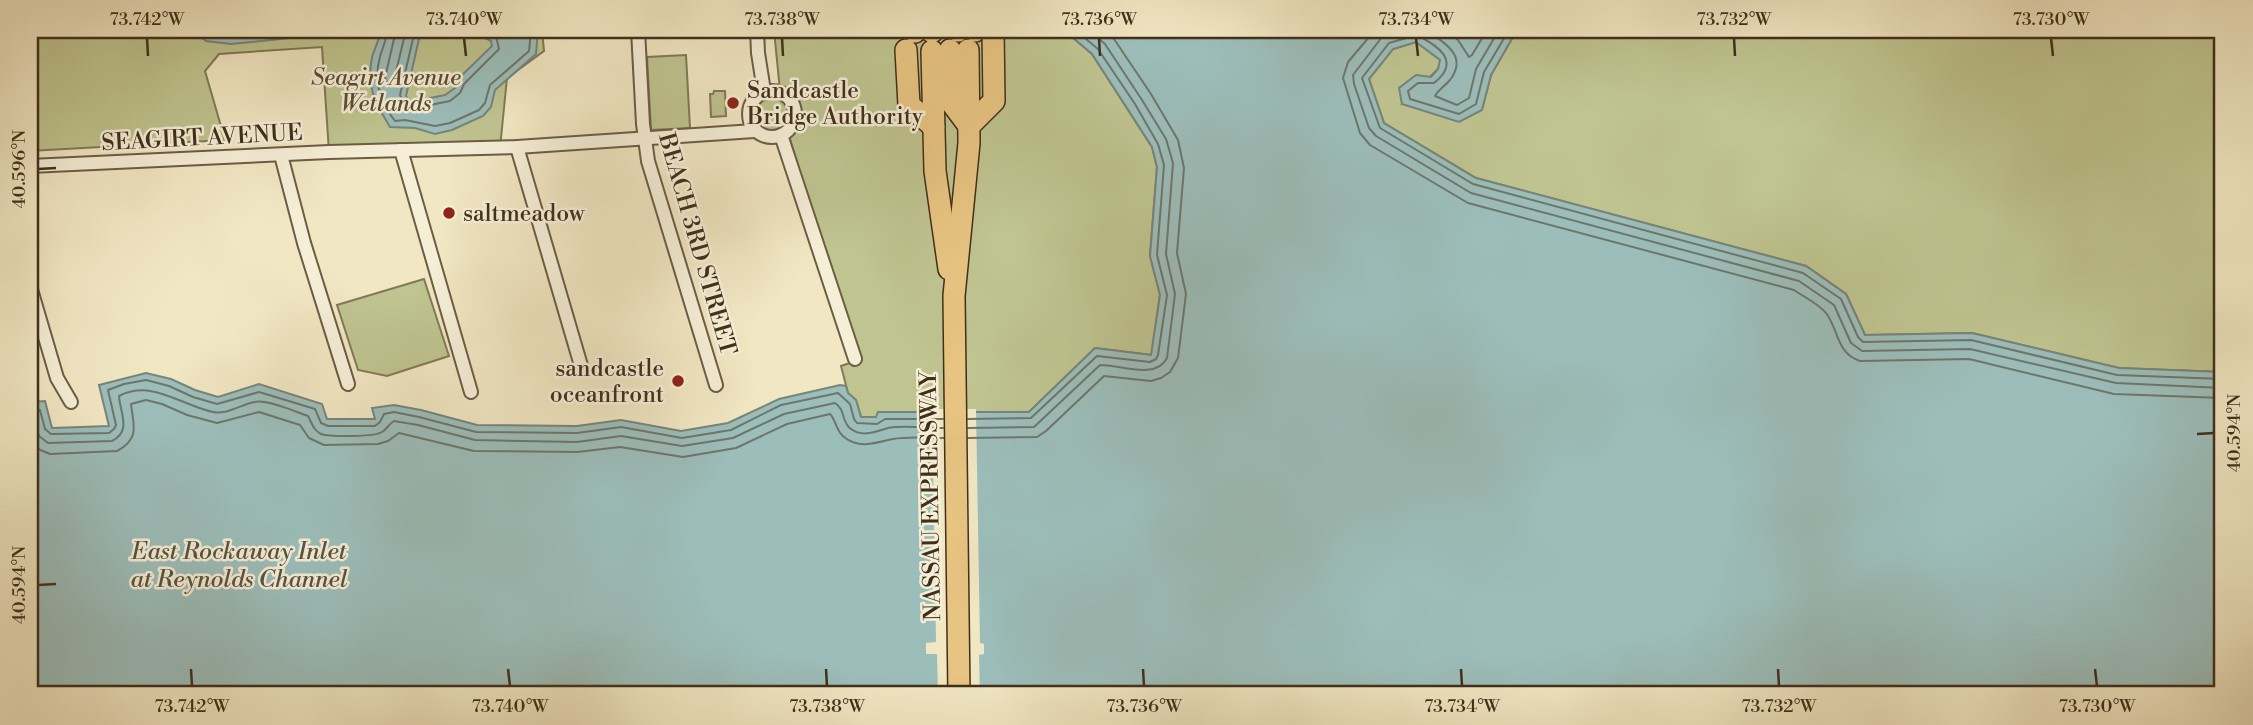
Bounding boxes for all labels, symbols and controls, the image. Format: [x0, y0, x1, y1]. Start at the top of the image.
text: 73.742°W [110, 8, 185, 31]
text: 73.740°W [426, 8, 503, 31]
text: 73.738°W [744, 8, 821, 31]
text: 73.736°W [1061, 8, 1137, 31]
text: 73.734°W [1378, 8, 1454, 31]
text: 73.732°W [1697, 8, 1772, 31]
text: 73.730°W [2013, 8, 2090, 31]
park label: Seagirt Avenue Wetlands [311, 64, 461, 118]
place label: Sandcastle Bridge Authority [746, 77, 924, 131]
marker: Sandcastle Bridge Authority [725, 95, 741, 111]
street label: SEAGIRT AVENUE [101, 119, 303, 157]
text: 40.596°N [8, 129, 31, 208]
street label: BEACH 3RD STREET [652, 129, 742, 359]
place label: saltmeadow [463, 200, 586, 228]
marker: saltmeadow [441, 205, 457, 221]
place label: sandcastle oceanfront [550, 355, 664, 409]
street label: NASSAU EXPRESSWAY [915, 369, 947, 621]
marker: sandcastle oceanfront [670, 373, 686, 389]
text: 40.594°N [2223, 393, 2246, 472]
water label: East Rockaway Inlet at Reynolds Channel [130, 537, 348, 595]
text: 40.594°N [8, 545, 31, 624]
text: 73.742°W [155, 695, 230, 718]
text: 73.740°W [472, 695, 549, 718]
text: 73.738°W [789, 695, 866, 718]
text: 73.736°W [1106, 695, 1182, 718]
text: 73.734°W [1424, 695, 1500, 718]
text: 73.732°W [1742, 695, 1817, 718]
text: 73.730°W [2059, 695, 2136, 718]

